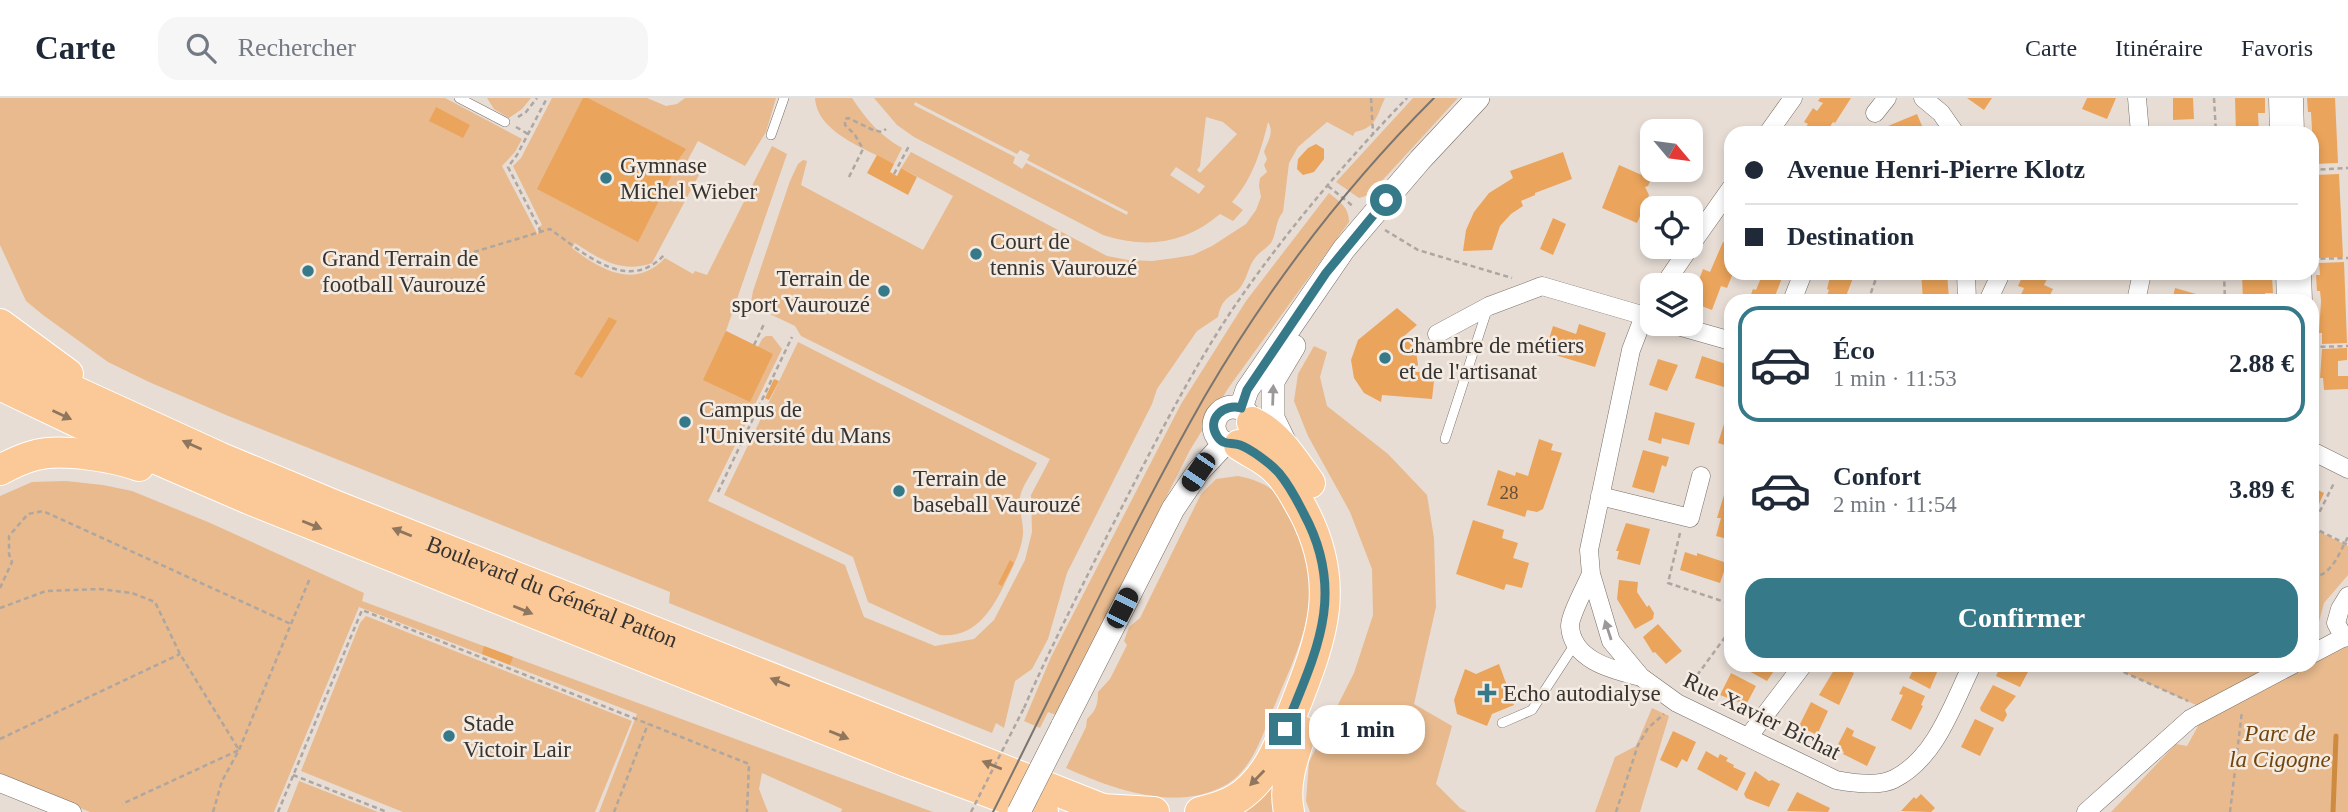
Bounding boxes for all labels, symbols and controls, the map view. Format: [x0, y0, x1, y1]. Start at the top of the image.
search box [158, 17, 648, 80]
icon: search [182, 29, 220, 67]
text: Carte [35, 30, 116, 66]
text: Rechercher [238, 33, 356, 62]
text: Carte [2025, 35, 2077, 61]
text: Itinéraire [2115, 35, 2203, 61]
text: Favoris [2241, 35, 2313, 61]
north arrow [1640, 119, 1703, 182]
map controls [1640, 119, 1703, 336]
place label: Gymnase Michel Wieber [620, 153, 758, 204]
text: Avenue Henri-Pierre Klotz [1787, 155, 2085, 184]
marker: Gymnase Michel Wieber [598, 170, 614, 186]
route start [1370, 184, 1402, 216]
button: locate [1640, 196, 1703, 259]
text: Destination [1787, 222, 1914, 251]
place label: Court de tennis Vaurouzé [990, 229, 1137, 280]
place label: Grand Terrain de football Vaurouzé [322, 246, 486, 297]
marker: Court de tennis Vaurouzé [968, 246, 984, 262]
marker: Grand Terrain de football Vaurouzé [300, 263, 316, 279]
place label: Terrain de sport Vaurouzé [732, 266, 870, 317]
button: layers [1640, 273, 1703, 336]
marker: Terrain de sport Vaurouzé [876, 283, 892, 299]
place label: Chambre de métiers et de l'artisanat [1399, 333, 1584, 384]
icon: car [1749, 333, 1812, 396]
text: Éco [1833, 336, 1875, 365]
text: 2.88 € [2229, 349, 2294, 378]
marker: Chambre de métiers et de l'artisanat [1377, 350, 1393, 366]
text: 1 min · 11:53 [1833, 366, 1957, 391]
one-way arrow [1267, 384, 1278, 406]
place label: Campus de l'Université du Mans [699, 397, 891, 448]
one-way arrow [52, 409, 72, 420]
marker: Campus de l'Université du Mans [677, 414, 693, 430]
one-way arrow [182, 439, 203, 450]
car [1178, 449, 1219, 495]
icon: car [1749, 459, 1812, 522]
text: Confort [1833, 462, 1921, 491]
place label: Terrain de baseball Vaurouzé [913, 466, 1081, 517]
text: 3.89 € [2229, 475, 2294, 504]
house number: 28 [1500, 482, 1519, 503]
marker: Terrain de baseball Vaurouzé [891, 483, 907, 499]
text: 2 min · 11:54 [1833, 492, 1957, 517]
one-way arrow [302, 519, 323, 530]
one-way arrow [392, 527, 413, 538]
street label: Boulevard du Général Patton [423, 530, 682, 652]
button: Confirmer [1745, 578, 2298, 658]
car [1104, 585, 1141, 631]
one-way arrow [512, 605, 533, 616]
one-way arrow [1602, 619, 1613, 640]
street label: Rue Xavier Bichat [1680, 667, 1845, 765]
one-way arrow [770, 677, 791, 688]
place label: Echo autodialyse [1503, 681, 1661, 706]
marker: Echo autodialyse [1477, 683, 1497, 703]
callout: 1 min [1310, 704, 1425, 754]
place label: Stade Victoir Lair [463, 711, 571, 762]
route end [1269, 713, 1301, 745]
text: 1 min [1339, 717, 1395, 742]
park label: Parc de la Cigogne [2229, 721, 2331, 772]
marker: Stade Victoir Lair [441, 728, 457, 744]
one-way arrow [829, 730, 850, 741]
one-way arrow [981, 760, 1002, 771]
one-way arrow [1250, 769, 1266, 786]

